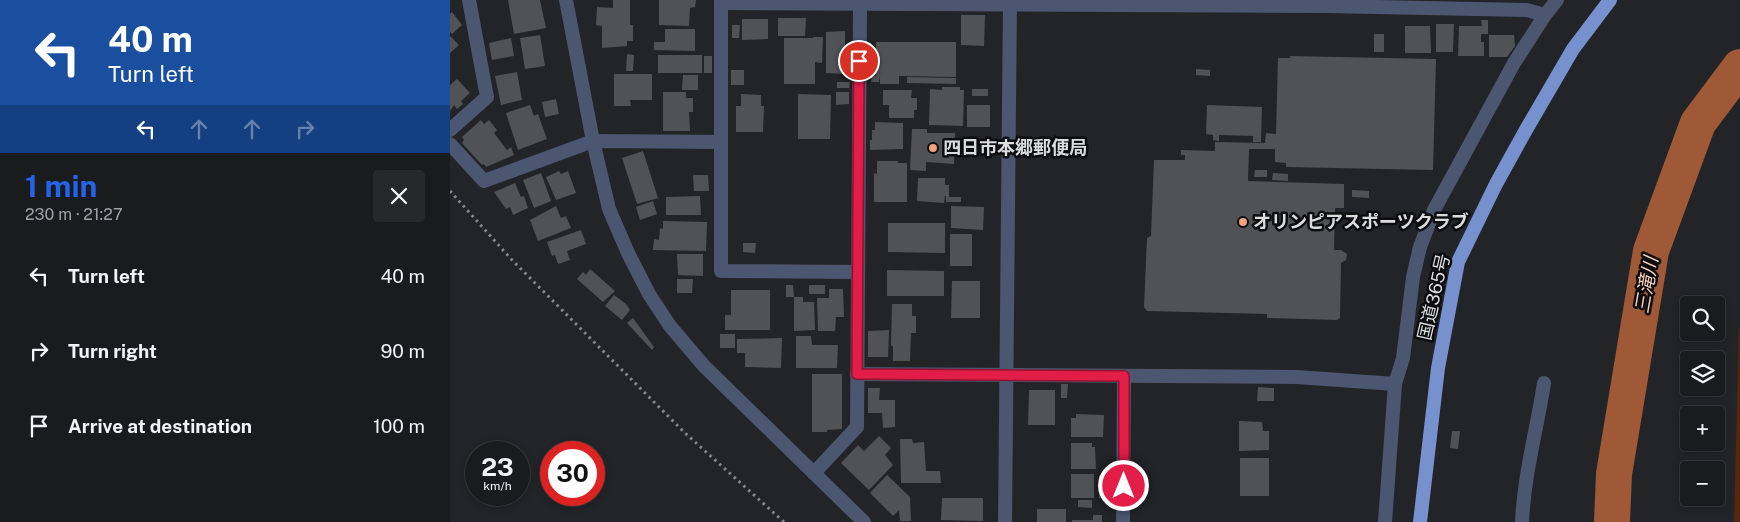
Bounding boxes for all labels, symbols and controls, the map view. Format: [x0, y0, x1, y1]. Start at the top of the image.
text: 40 m [108, 19, 193, 60]
icon: left [25, 20, 90, 85]
pin [838, 40, 880, 82]
icon: arrive [845, 47, 873, 75]
text: Turn left [108, 61, 194, 87]
icon: left [132, 115, 160, 143]
icon: ahead [185, 115, 213, 143]
icon: ahead [238, 115, 266, 143]
icon: right [291, 115, 319, 143]
place label: 四日市本郷郵便局 [943, 137, 1087, 158]
marker: 四日市本郷郵便局 [927, 142, 939, 154]
text: 1 min [25, 168, 97, 204]
button: close [373, 170, 425, 222]
text: 230 m · 21:27 [25, 205, 123, 224]
place label: オリンピアスポーツクラブ [1253, 211, 1469, 232]
marker: オリンピアスポーツクラブ [1237, 216, 1249, 228]
street label: 国道365号 [1413, 252, 1454, 342]
water label: 三滝川 [1630, 253, 1662, 315]
icon: left [25, 262, 53, 290]
text: Turn left [68, 265, 145, 287]
text: 40 m [380, 265, 425, 287]
map controls [1680, 296, 1725, 506]
button: search [1680, 296, 1725, 341]
icon: right [25, 337, 53, 365]
text: Turn right [68, 340, 157, 362]
text: 90 m [381, 340, 425, 362]
button: layers [1680, 351, 1725, 396]
button: + [1680, 406, 1725, 451]
icon: arrive [25, 412, 53, 440]
text: Arrive at destination [68, 415, 252, 437]
text: 100 m [373, 415, 425, 437]
speed limit sign: 30 [540, 441, 605, 506]
text: 23 [481, 452, 514, 482]
position arrow [1097, 459, 1149, 511]
button: − [1680, 461, 1725, 506]
text: km/h [483, 479, 512, 493]

